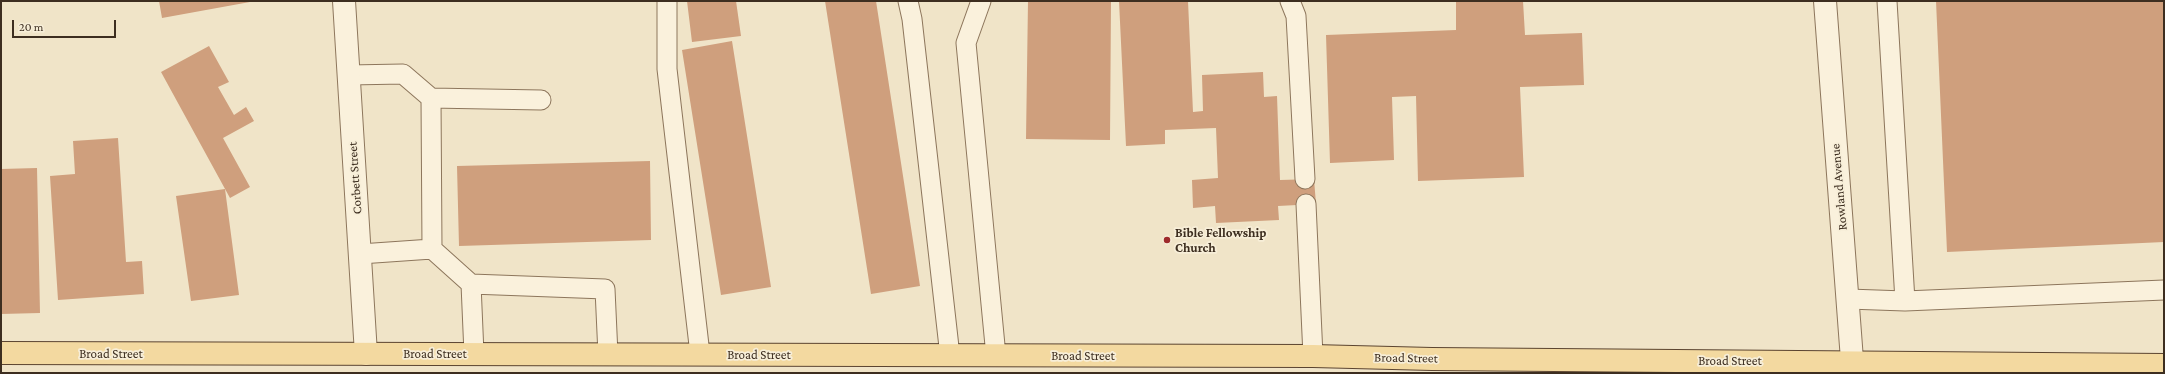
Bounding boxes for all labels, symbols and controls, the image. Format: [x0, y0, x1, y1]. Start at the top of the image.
scale bar [14, 12, 118, 38]
text: 20 m [19, 20, 43, 34]
street label: Corbett Street [345, 141, 365, 215]
street label: Rowland Avenue [1827, 143, 1851, 231]
place label: Bible Fellowship Church [1175, 225, 1266, 256]
marker: Bible Fellowship Church [1162, 235, 1172, 245]
street label: Broad Street [79, 346, 143, 362]
street label: Broad Street [403, 346, 467, 362]
street label: Broad Street [727, 347, 791, 363]
street label: Broad Street [1051, 348, 1115, 364]
street label: Broad Street [1374, 350, 1438, 366]
street label: Broad Street [1698, 353, 1762, 369]

